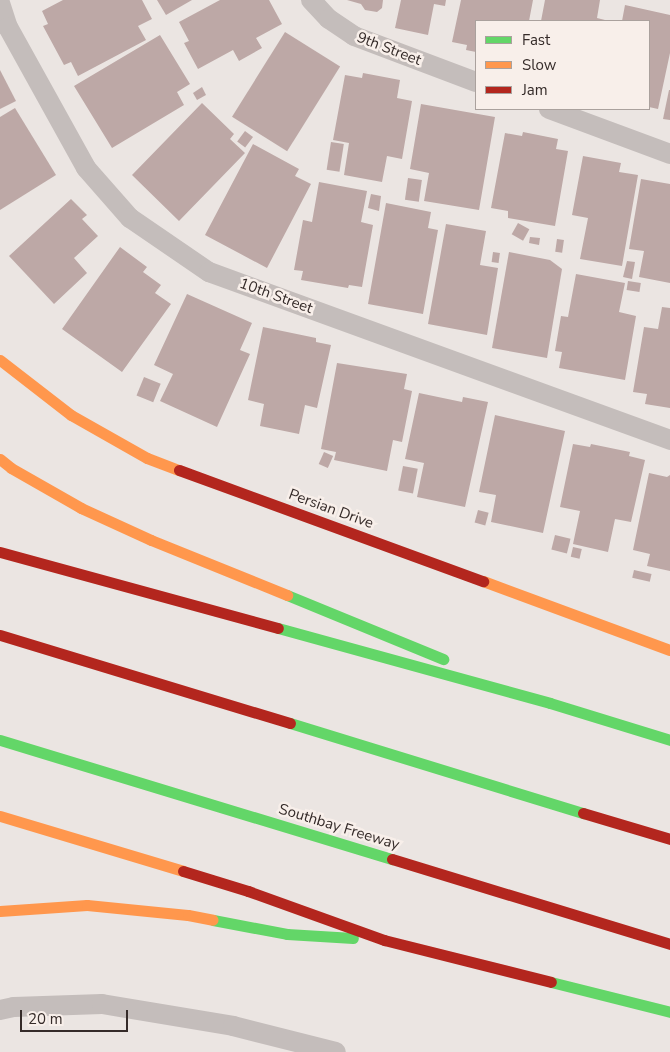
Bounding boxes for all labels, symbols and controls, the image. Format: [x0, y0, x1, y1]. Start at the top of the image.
legend [475, 20, 650, 110]
street label: 9th Street [354, 28, 424, 70]
text: Fast [522, 30, 550, 50]
text: Slow [522, 55, 556, 75]
text: Jam [522, 80, 548, 100]
street label: 10th Street [237, 274, 315, 318]
street label: Persian Drive [286, 485, 376, 533]
street label: Southbay Freeway [277, 800, 401, 854]
scale bar [22, 1000, 130, 1032]
text: 20 m [28, 1009, 63, 1029]

